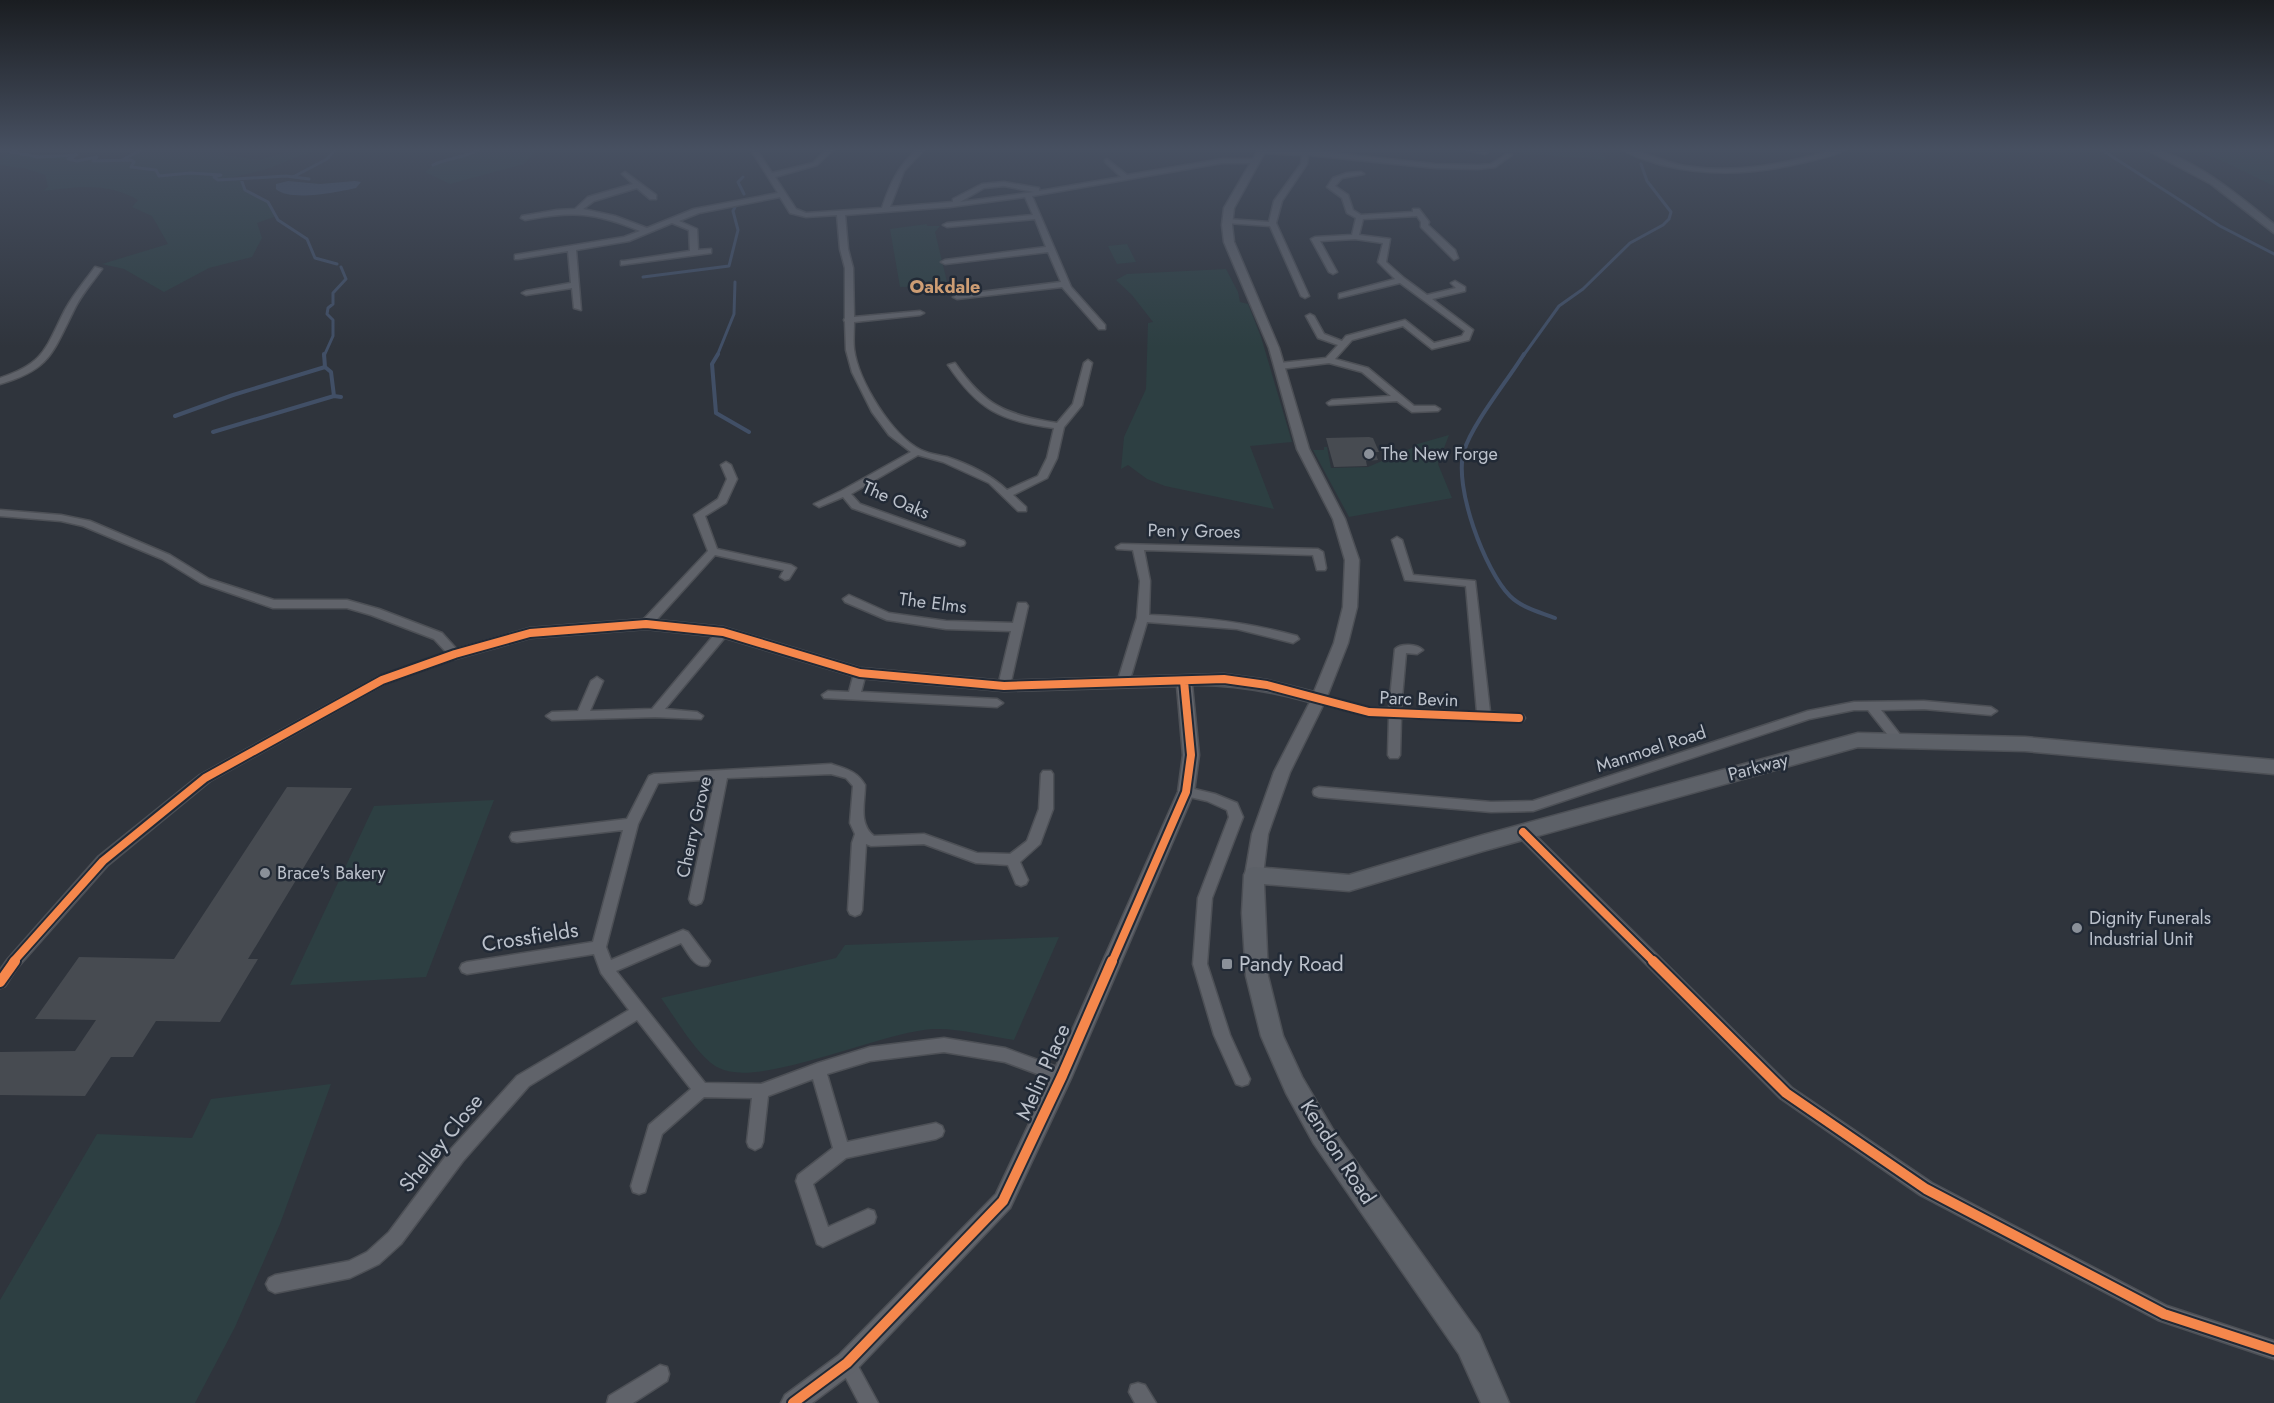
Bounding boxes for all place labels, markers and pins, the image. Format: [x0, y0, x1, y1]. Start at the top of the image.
place label: The New Forge [1381, 441, 1498, 467]
marker: The New Forge [1362, 447, 1376, 461]
place label: Brace's Bakery [277, 860, 386, 886]
marker: Brace's Bakery [258, 866, 272, 880]
place label: Dignity Funerals Industrial Unit [2089, 905, 2211, 952]
marker: Dignity Funerals Industrial Unit [2070, 921, 2084, 935]
place label: Pandy Road [1239, 949, 1344, 979]
marker: Pandy Road [1220, 957, 1234, 971]

